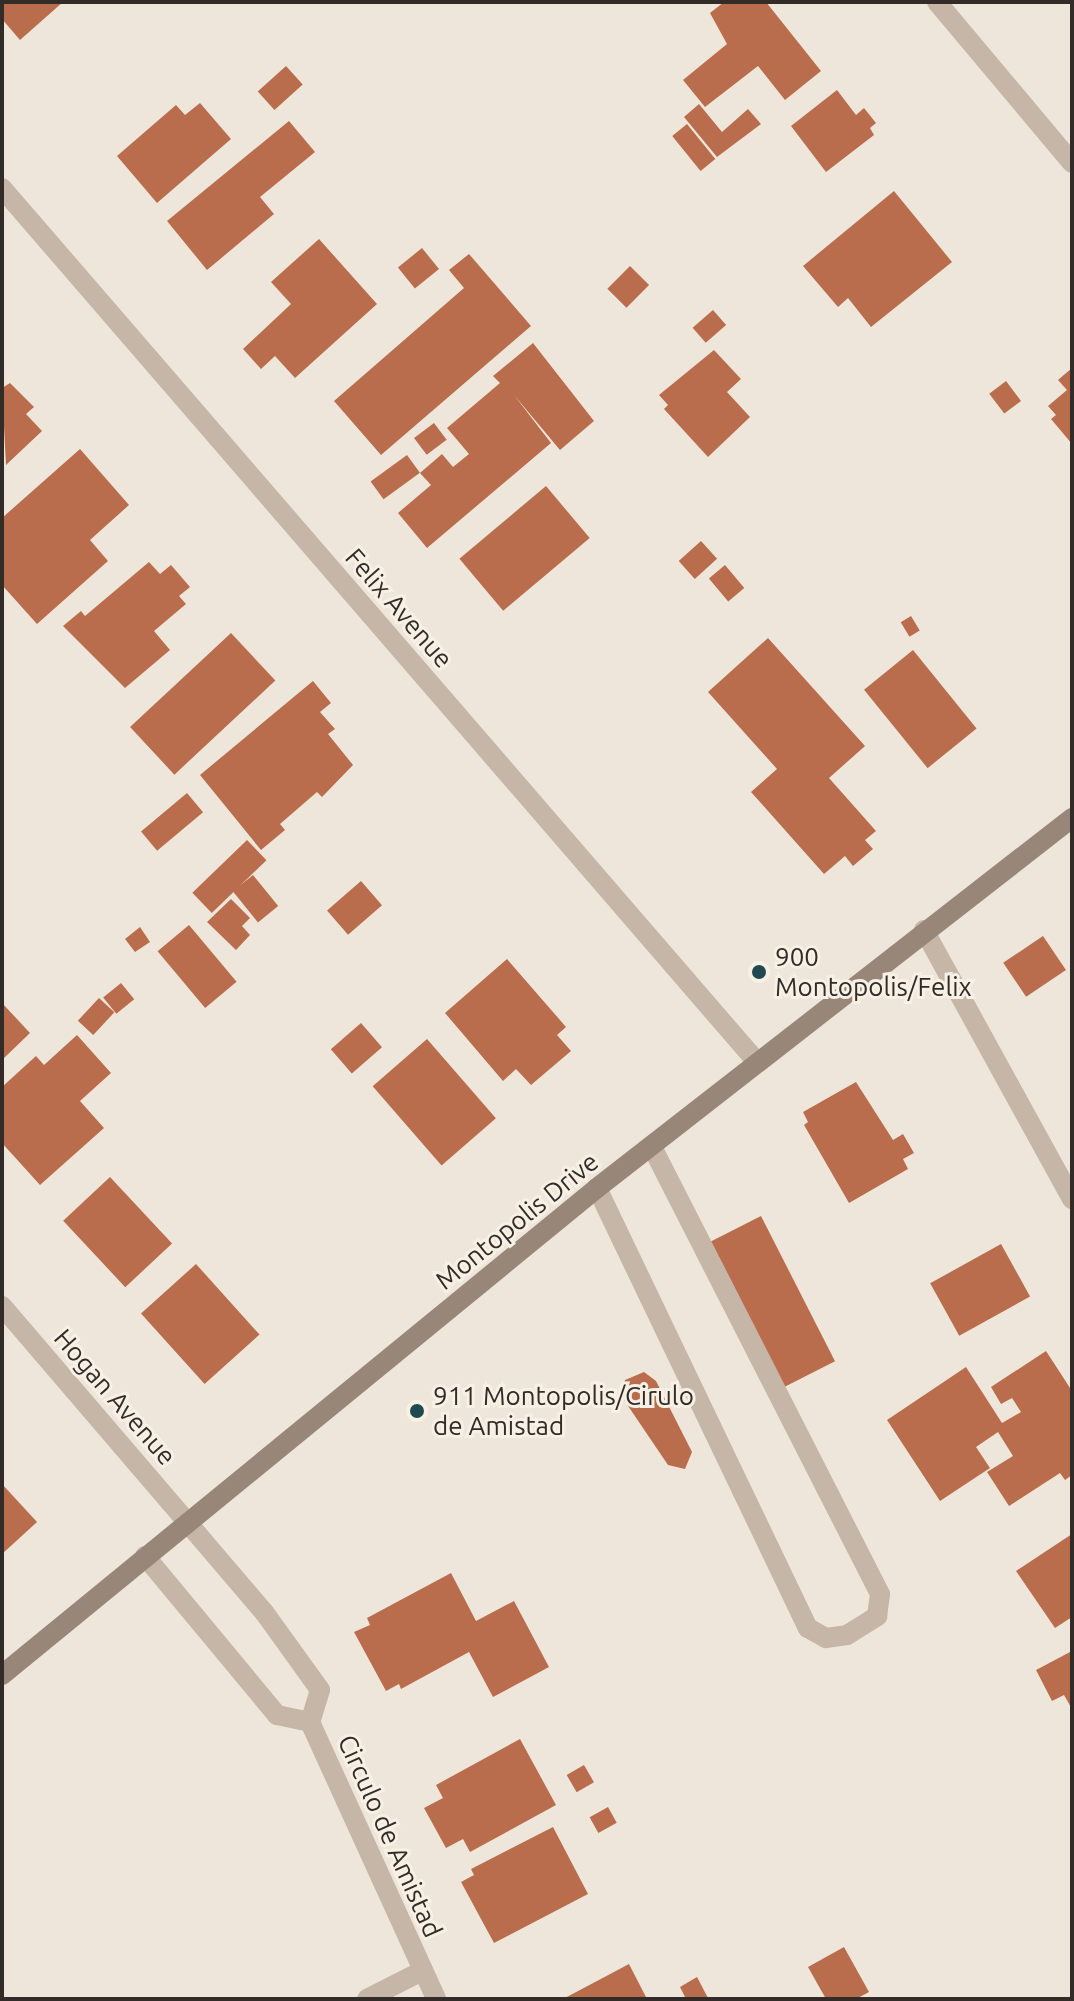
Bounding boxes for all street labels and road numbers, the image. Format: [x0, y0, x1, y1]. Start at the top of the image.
street label: Felix Avenue [339, 542, 459, 674]
street label: Montopolis Drive [429, 1146, 605, 1296]
street label: Hogan Avenue [47, 1323, 183, 1471]
street label: Circulo de Amistad [331, 1730, 449, 1942]

